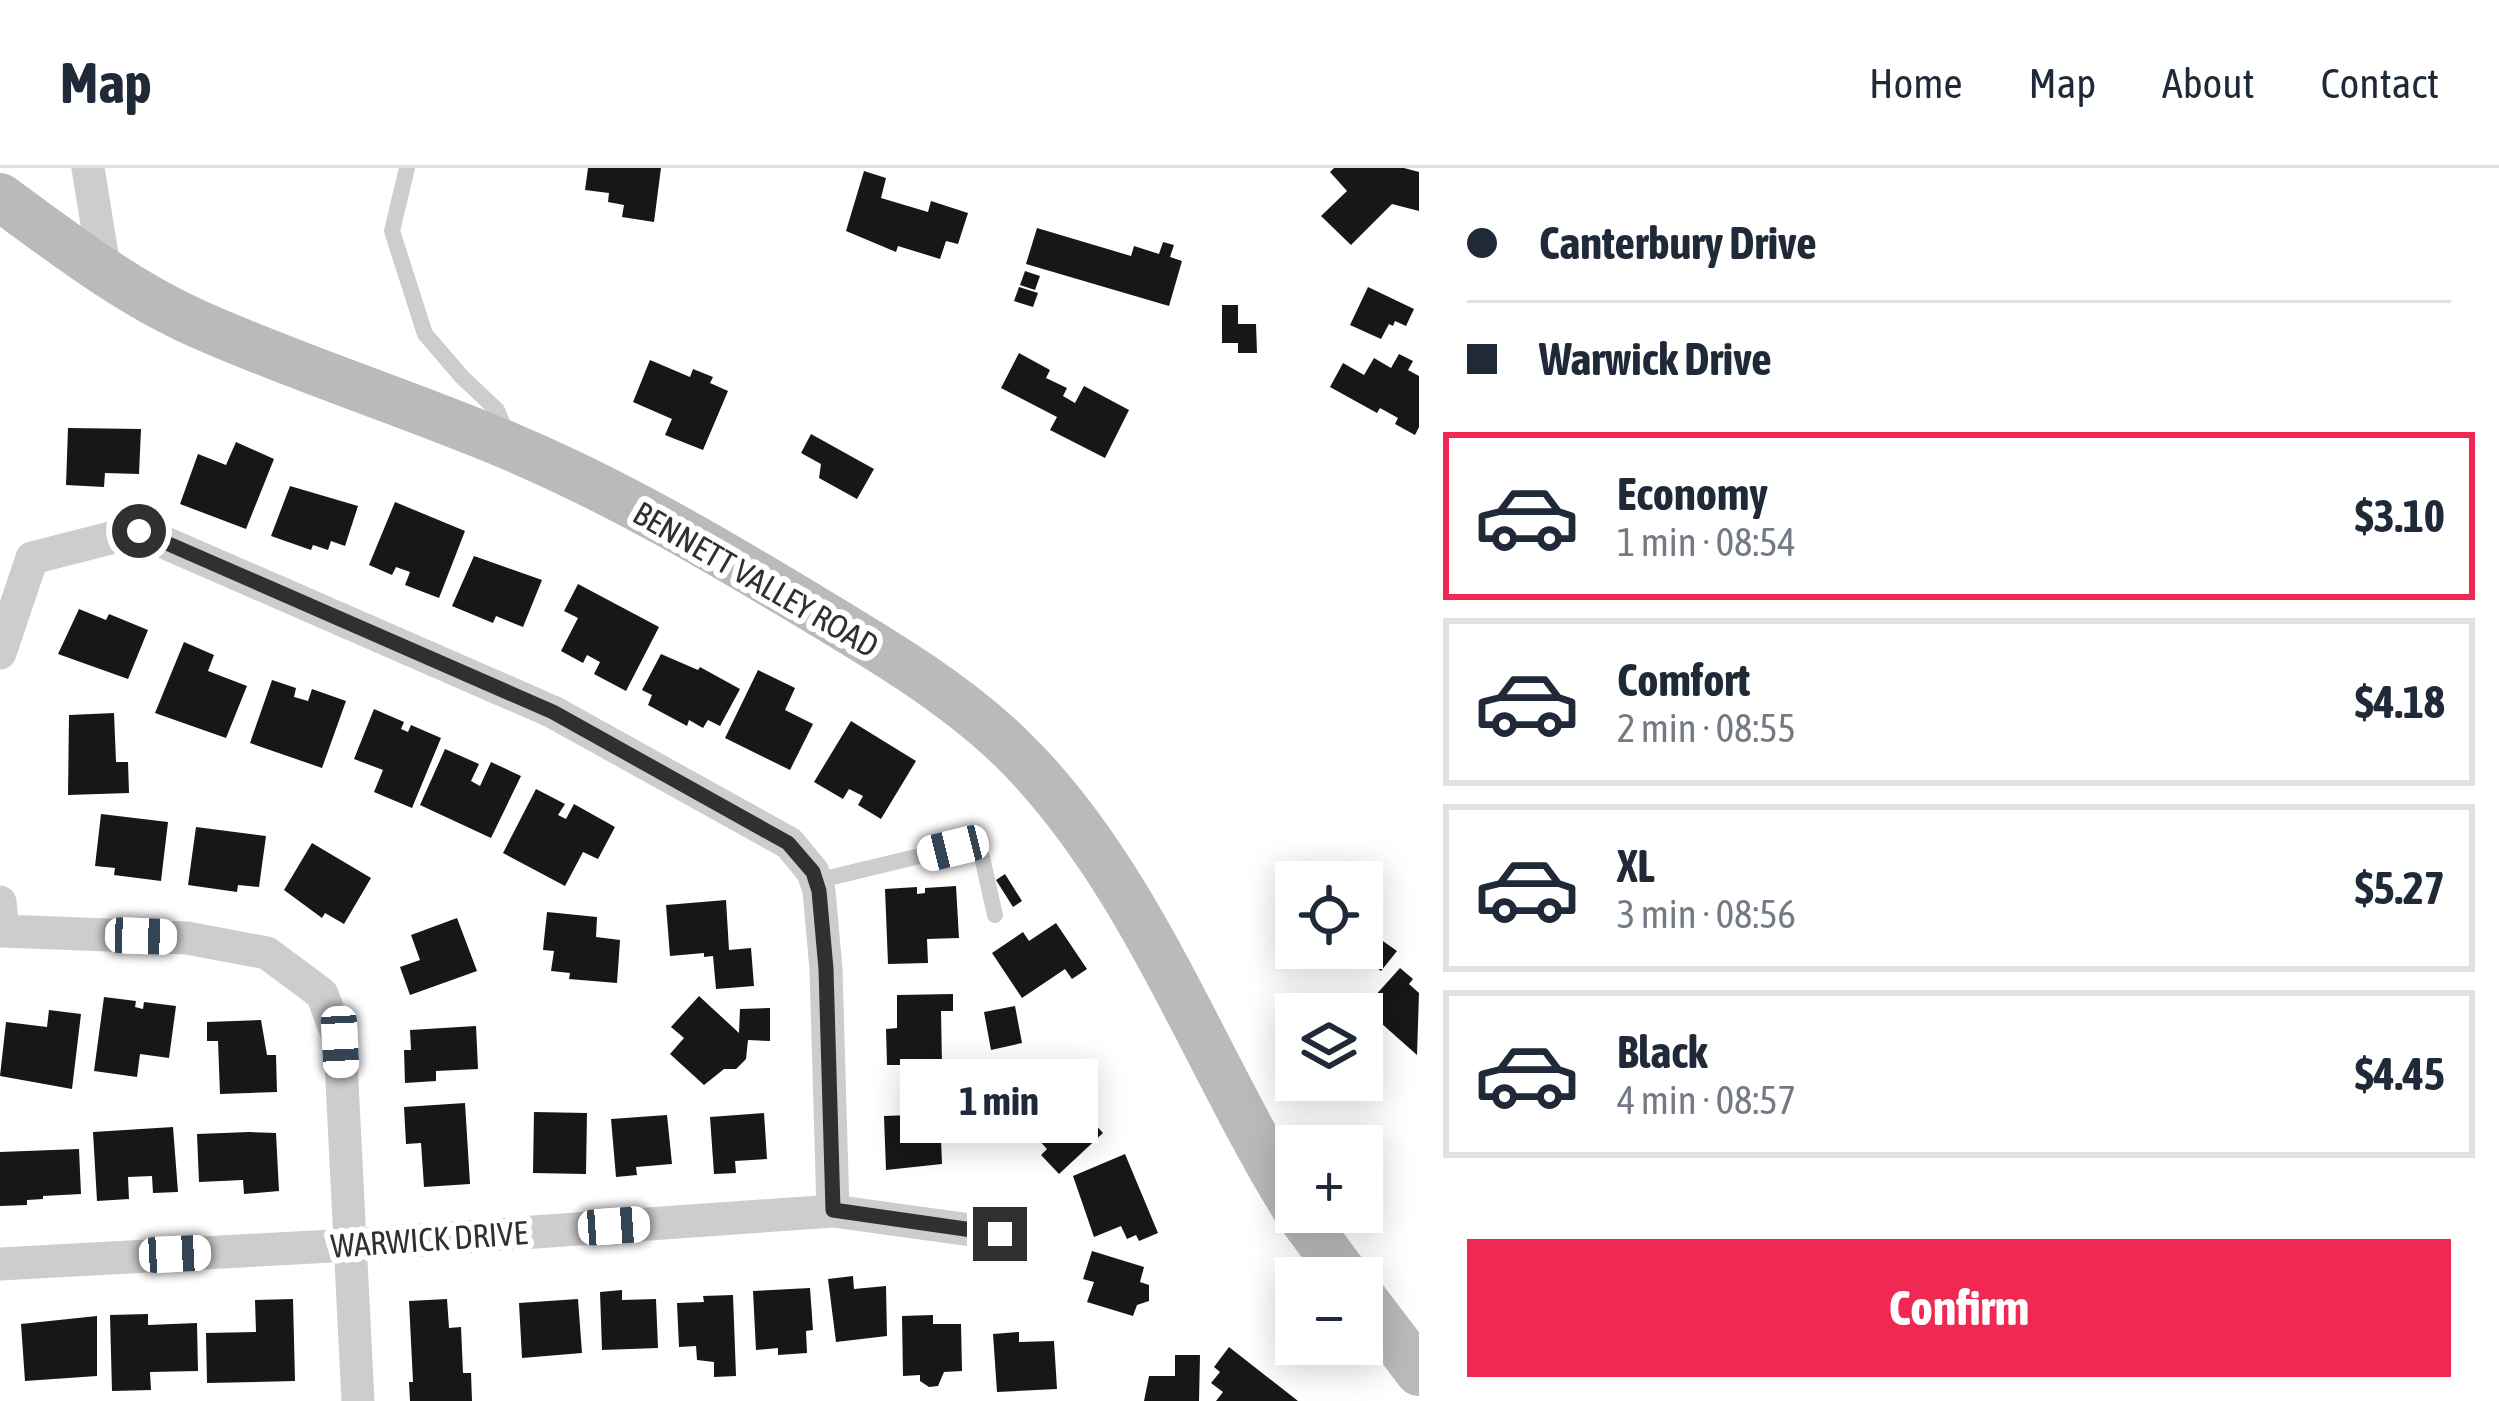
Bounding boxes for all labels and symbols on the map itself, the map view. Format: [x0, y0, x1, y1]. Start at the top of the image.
street label: BENNETT VALLEY ROAD [627, 493, 885, 665]
route start [112, 504, 166, 558]
car [914, 822, 992, 874]
car [104, 917, 178, 955]
car [320, 1005, 360, 1079]
callout: 1 min [901, 1060, 1099, 1144]
car [577, 1206, 651, 1246]
route end [973, 1207, 1027, 1261]
street label: WARWICK DRIVE [329, 1213, 529, 1265]
car [138, 1234, 212, 1274]

